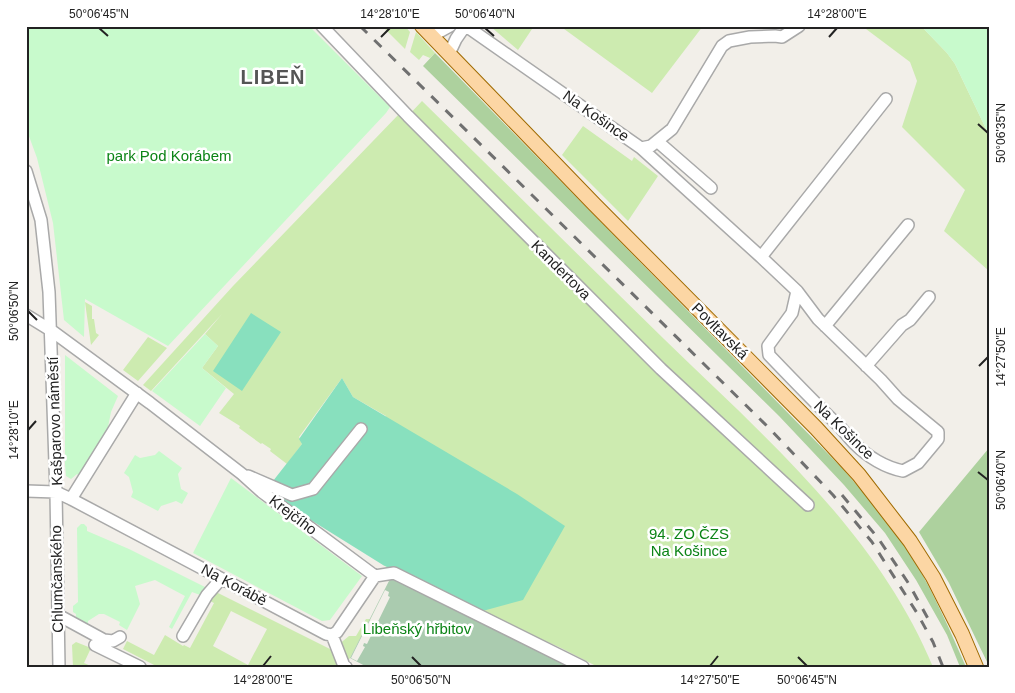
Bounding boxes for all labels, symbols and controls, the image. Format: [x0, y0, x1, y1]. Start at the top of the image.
text: 50°06'45"N [69, 7, 129, 21]
text: 14°28'10"E [360, 7, 420, 21]
text: 50°06'40"N [455, 7, 515, 21]
text: 14°28'00"E [807, 7, 867, 21]
district label: LIBEŇ [241, 65, 306, 88]
street label: Na Košince [560, 87, 633, 145]
text: 50°06'35"N [994, 103, 1008, 163]
park label: park Pod Korábem [106, 147, 232, 164]
street label: Kandertova [528, 237, 595, 303]
text: 50°06'50"N [7, 281, 21, 341]
street label: Povltavská [689, 299, 752, 363]
text: 14°27'50"E [994, 327, 1008, 387]
street label: Kašparovo náměstí [44, 355, 65, 486]
street label: Na Košince [811, 397, 878, 462]
text: 14°28'10"E [7, 400, 21, 460]
text: 50°06'40"N [994, 450, 1008, 510]
street label: Krejčího [266, 491, 320, 538]
street label: Chlumčanského [47, 525, 66, 633]
park label: 94. ZO ČZS Na Košince [649, 525, 729, 559]
street label: Na Korábě [199, 560, 270, 609]
park label: Libeňský hřbitov [363, 620, 472, 637]
text: 14°28'00"E [233, 673, 293, 687]
text: 50°06'50"N [391, 673, 451, 687]
text: 14°27'50"E [680, 673, 740, 687]
text: 50°06'45"N [777, 673, 837, 687]

